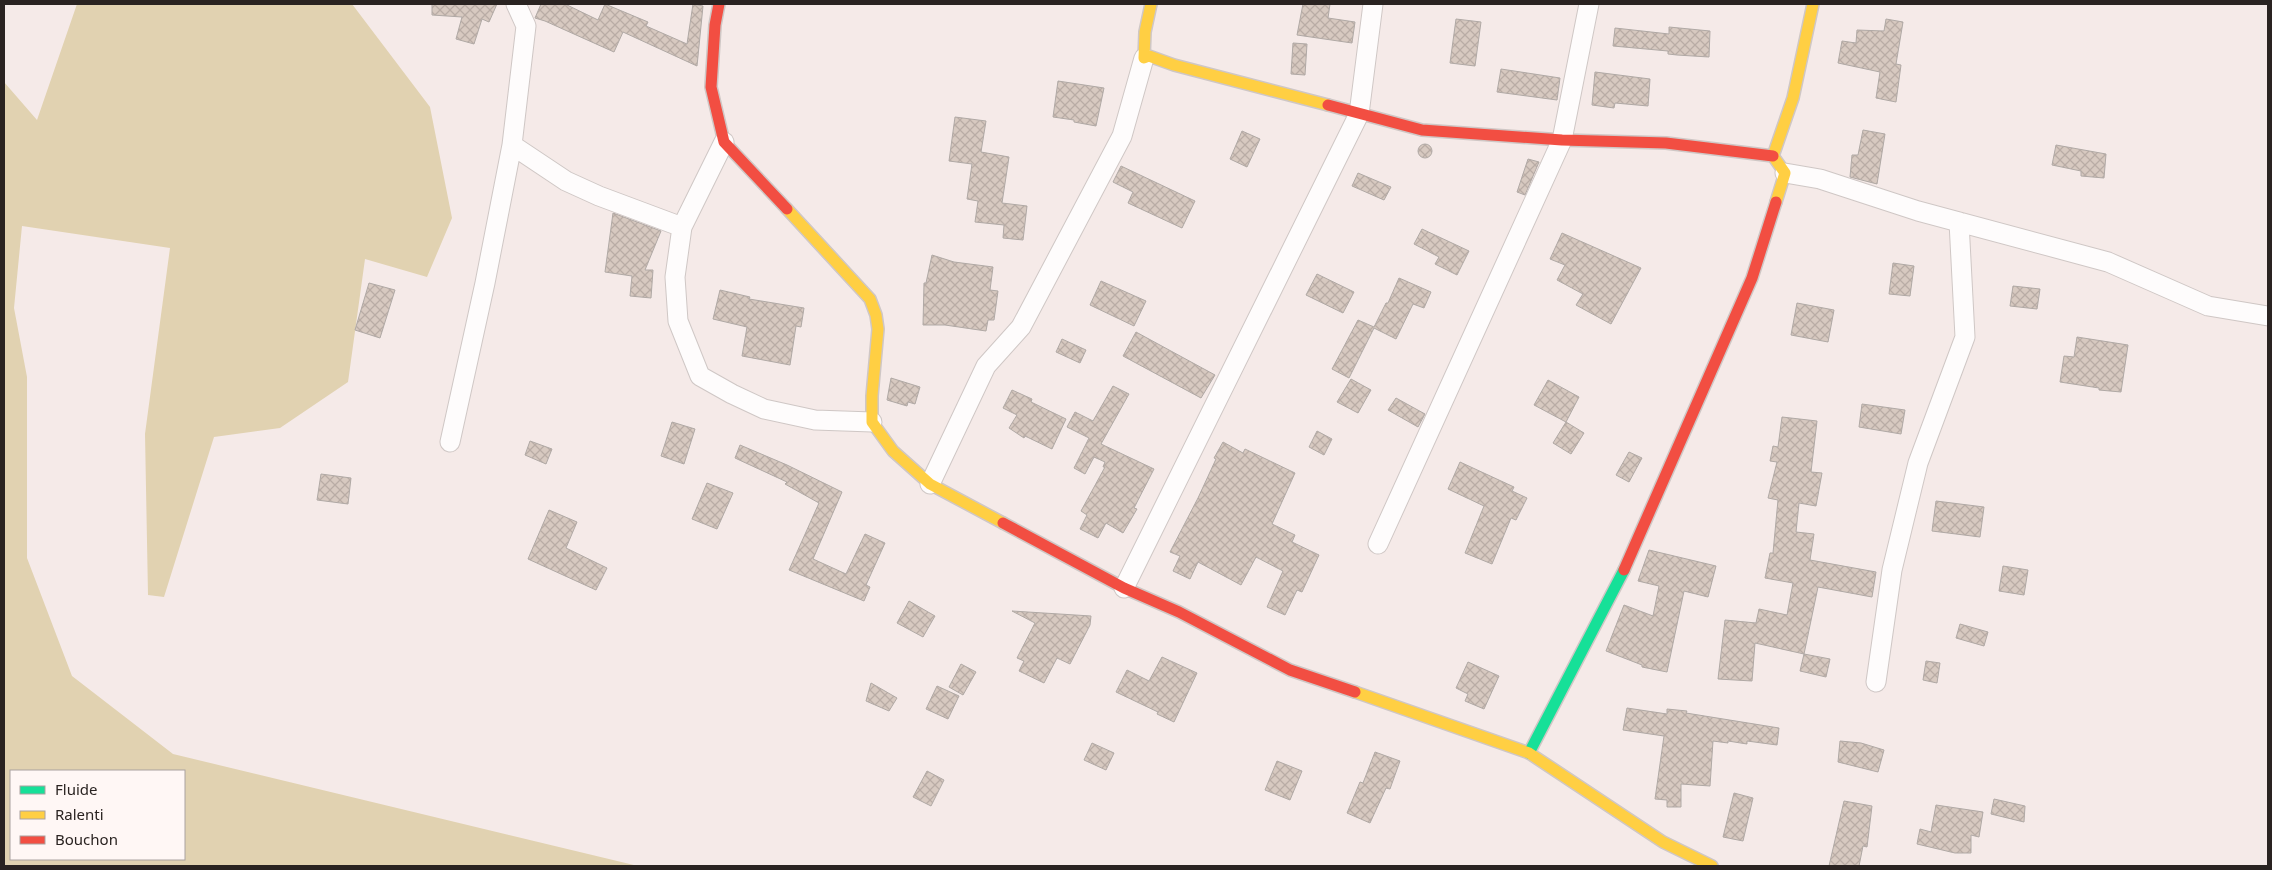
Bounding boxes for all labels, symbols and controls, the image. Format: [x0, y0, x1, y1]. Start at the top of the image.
legend [10, 770, 185, 860]
text: Fluide [55, 779, 97, 799]
text: Ralenti [55, 804, 104, 824]
text: Bouchon [55, 829, 118, 849]

